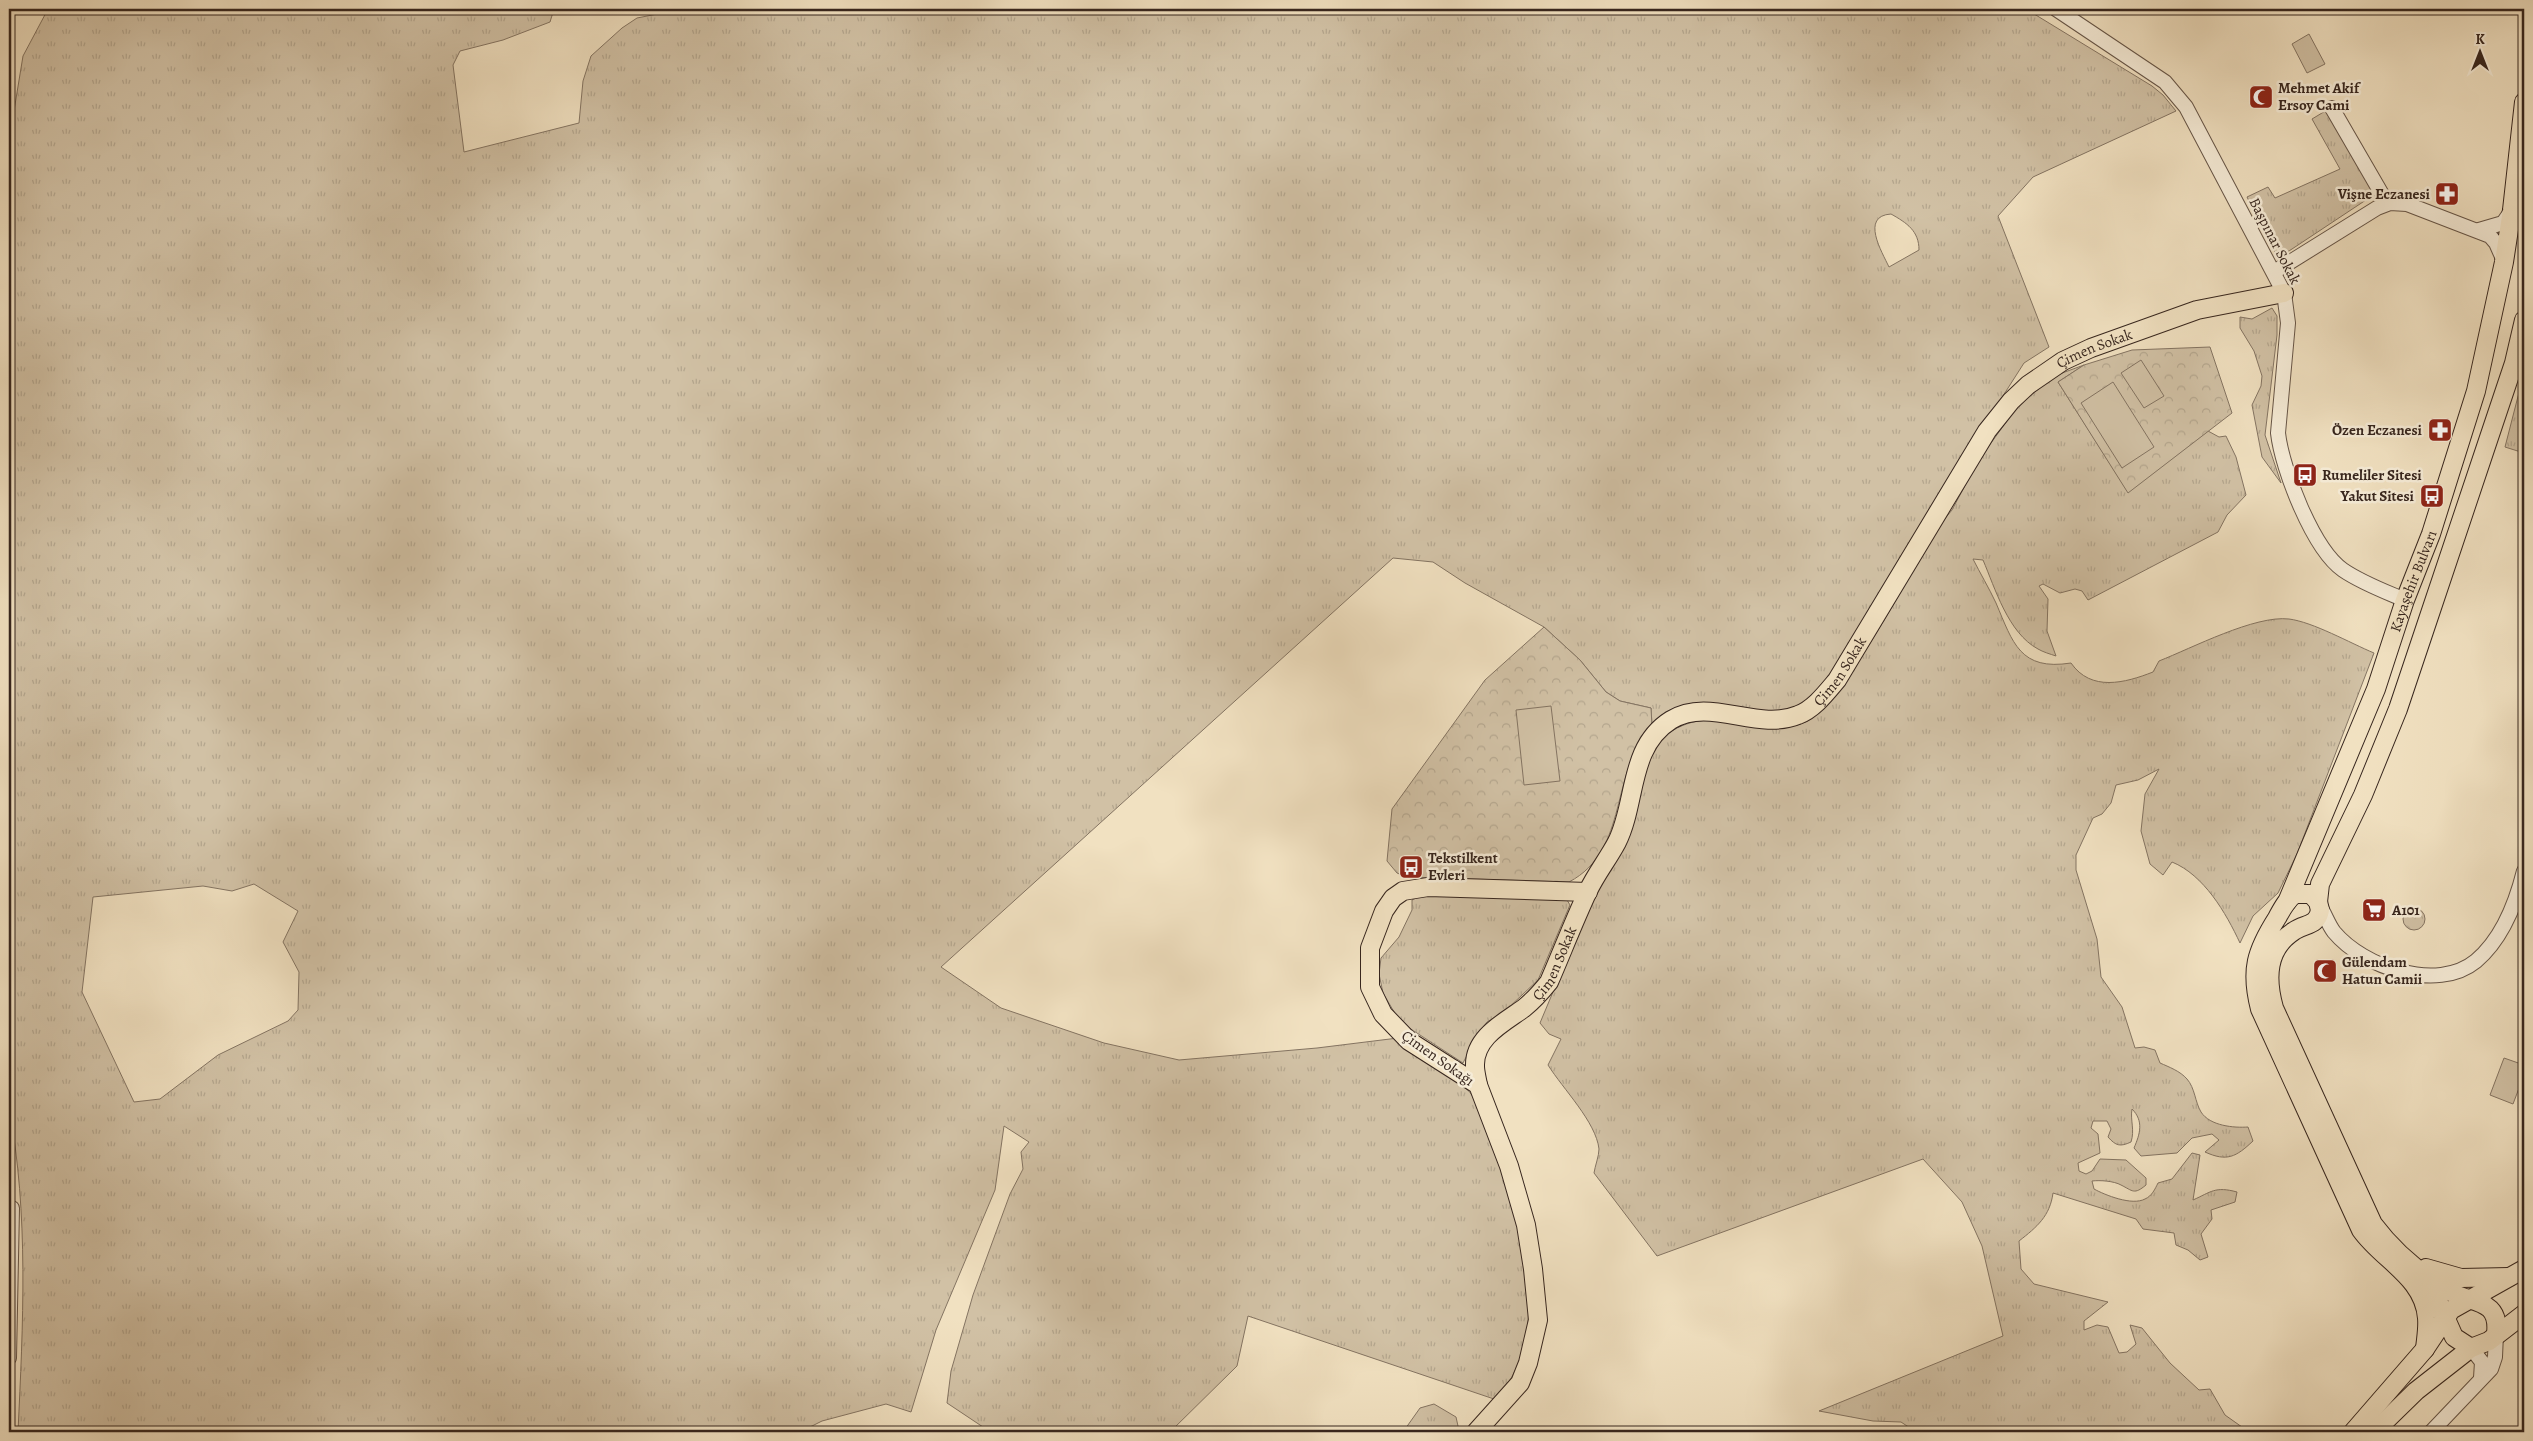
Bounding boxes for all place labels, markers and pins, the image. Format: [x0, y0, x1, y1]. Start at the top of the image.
place label: Mehmet Akif Ersoy Cami [2278, 78, 2361, 115]
mosque icon: Mehmet Akif Ersoy Cami [2248, 84, 2274, 110]
pharmacy icon: Vişne Eczanesi [2434, 181, 2460, 207]
place label: Vişne Eczanesi [2337, 184, 2431, 204]
pharmacy icon: Özen Eczanesi [2427, 417, 2453, 443]
place label: Özen Eczanesi [2332, 420, 2423, 440]
bus stop icon: Rumeliler Sitesi [2292, 462, 2318, 488]
place label: Rumeliler Sitesi [2322, 465, 2422, 485]
bus stop icon: Yakut Sitesi [2419, 483, 2445, 509]
place label: Yakut Sitesi [2340, 486, 2415, 506]
place label: Tekstilkent Evleri [1428, 848, 1498, 885]
bus stop icon: Tekstilkent Evleri [1398, 854, 1424, 880]
supermarket icon: A101 [2361, 897, 2387, 923]
place label: A101 [2391, 900, 2420, 920]
place label: Gülendam Hatun Camii [2342, 952, 2423, 989]
mosque icon: Gülendam Hatun Camii [2312, 958, 2338, 984]

